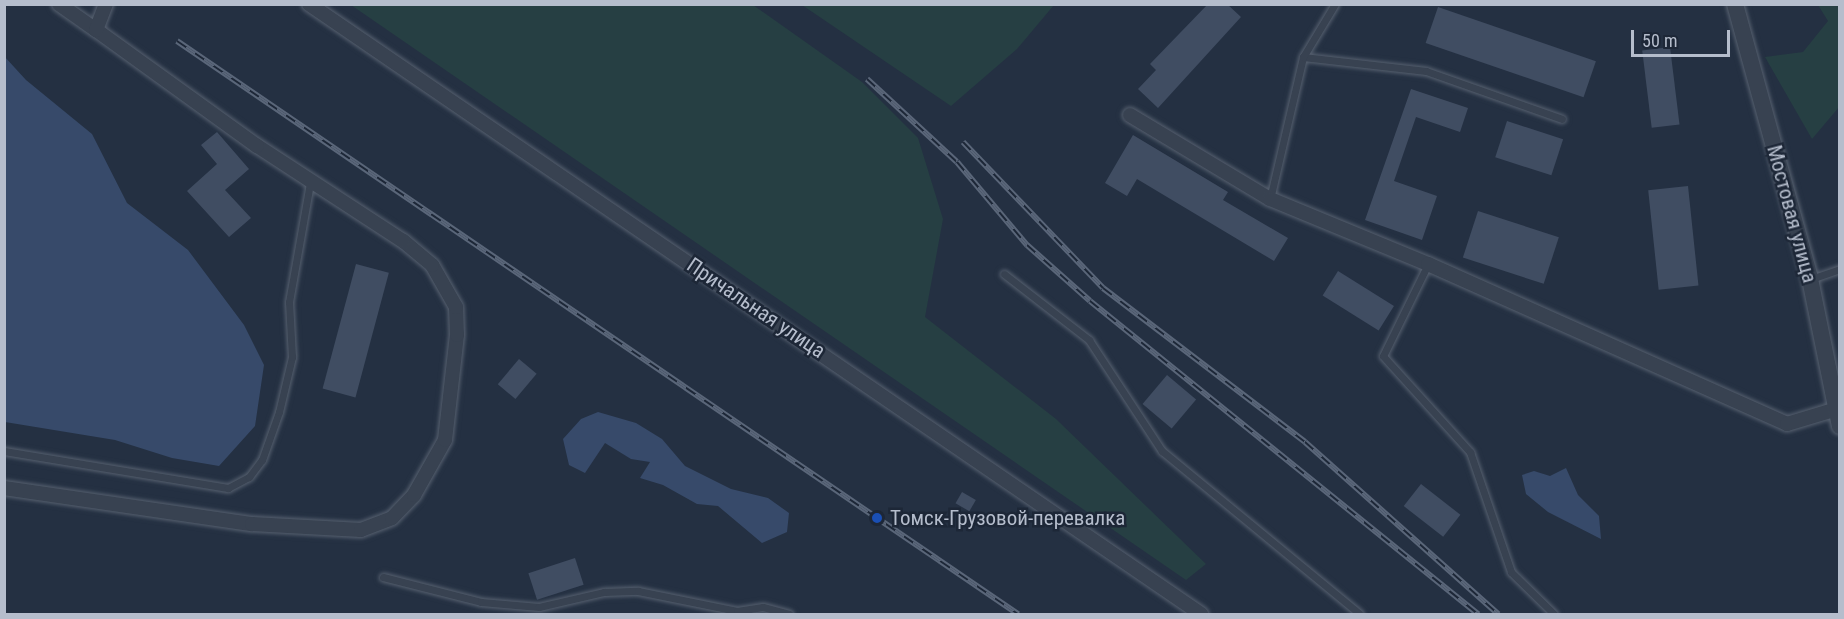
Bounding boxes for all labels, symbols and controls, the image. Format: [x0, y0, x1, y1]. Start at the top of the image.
scale bar [1634, 18, 1733, 56]
text: 50 m [1642, 30, 1677, 51]
street label: Мостовая улица [1762, 142, 1822, 286]
street label: Причальная улица [682, 252, 830, 364]
place label: Томск-Грузовой-перевалка [890, 505, 1125, 531]
marker: Томск-Грузовой-перевалка [868, 509, 886, 527]

